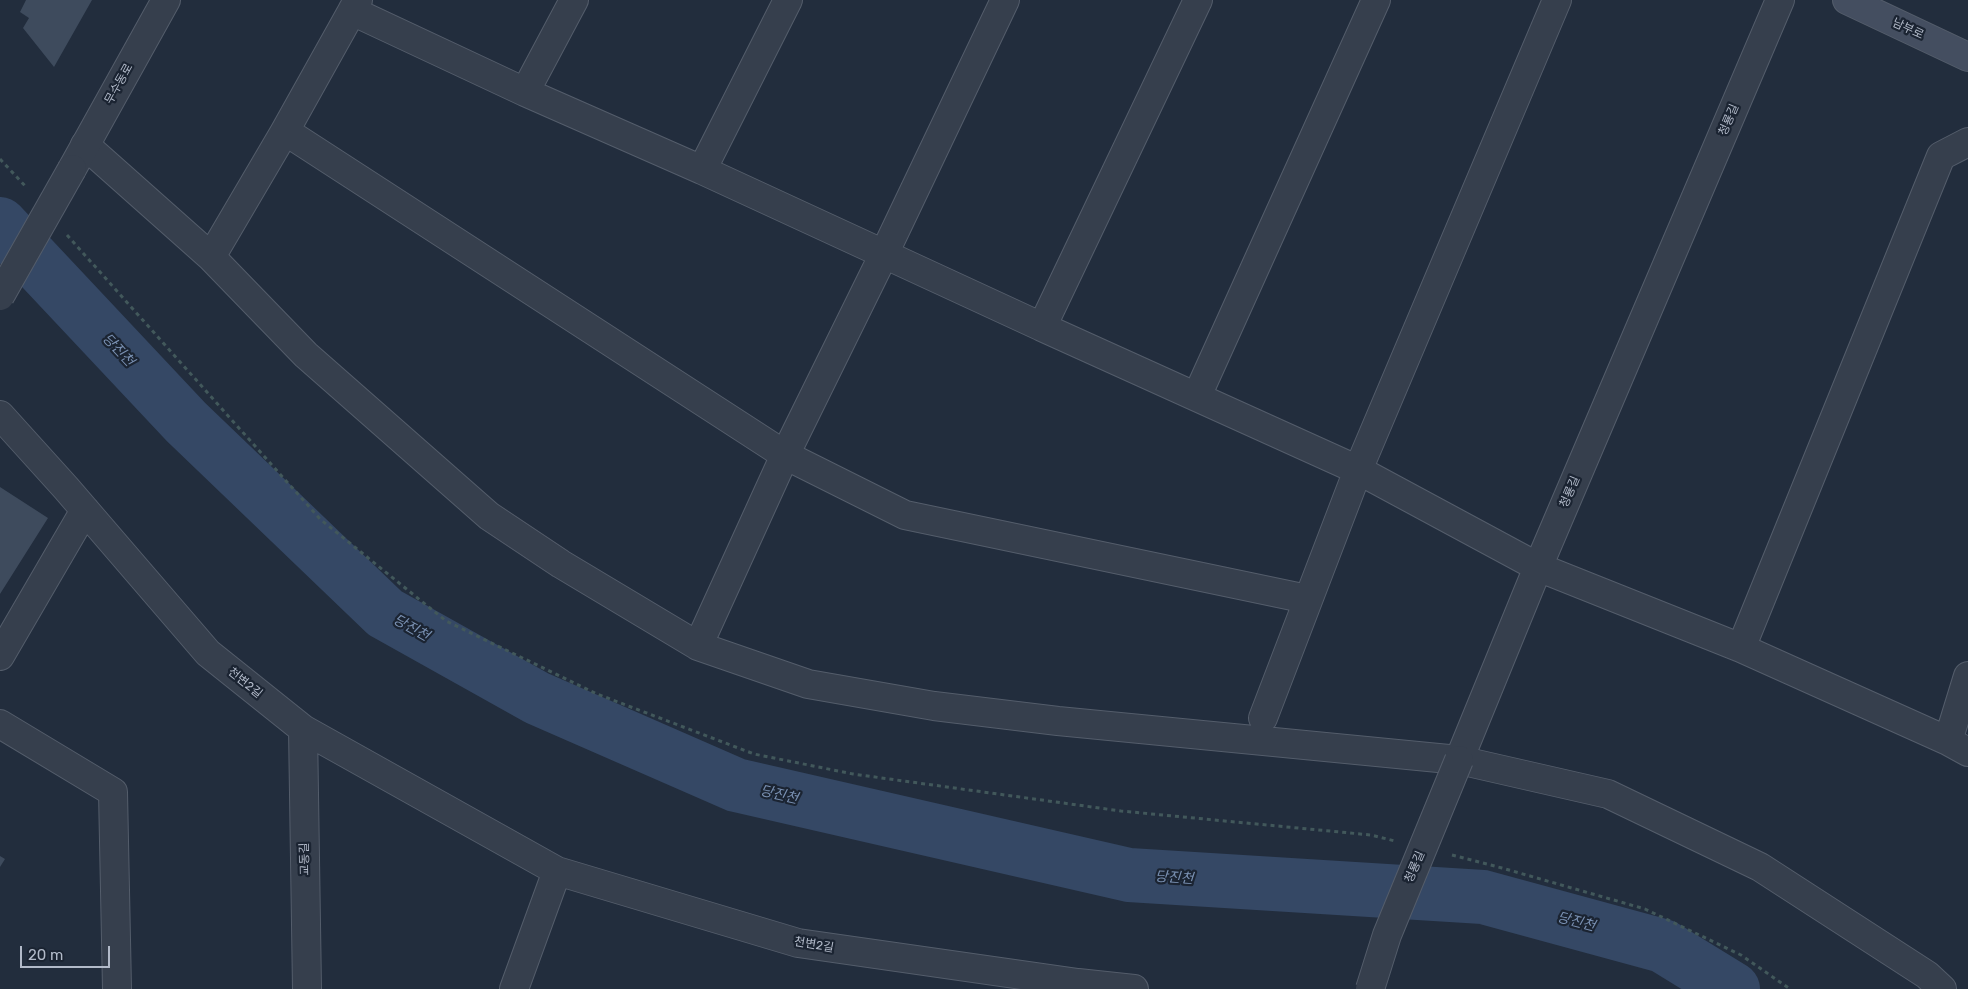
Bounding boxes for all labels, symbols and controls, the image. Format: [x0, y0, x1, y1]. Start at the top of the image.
street label: 남부로 [1890, 15, 1926, 43]
street label: 무수동로 [102, 61, 136, 107]
street label: 청룡길 [1716, 102, 1742, 138]
water label: 당진천 [99, 330, 137, 370]
street label: 청룡길 [1557, 474, 1583, 510]
water label: 당진천 [390, 611, 432, 645]
street label: 천변2길 [225, 665, 265, 701]
water label: 당진천 [758, 782, 800, 808]
street label: 교동길 [298, 842, 312, 876]
street label: 청룡길 [1402, 849, 1428, 885]
water label: 당진천 [1154, 868, 1194, 888]
water label: 당진천 [1555, 909, 1597, 935]
street label: 천변2길 [793, 934, 835, 956]
scale bar [22, 936, 112, 968]
text: 20 m [28, 946, 63, 964]

